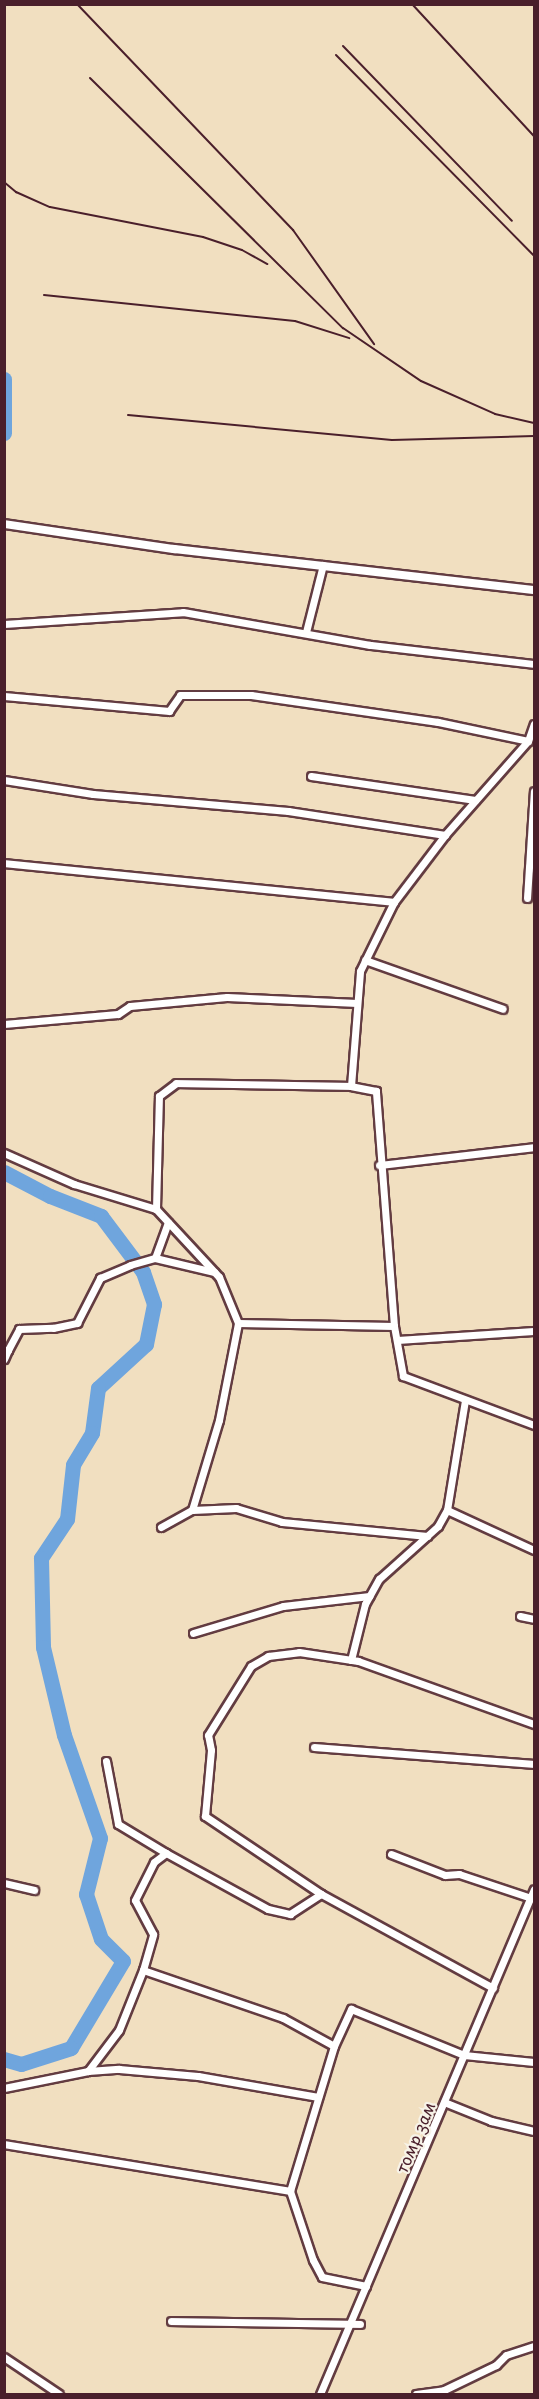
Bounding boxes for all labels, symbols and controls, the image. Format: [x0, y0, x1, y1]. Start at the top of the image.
street label: томр зам [391, 2098, 439, 2176]

